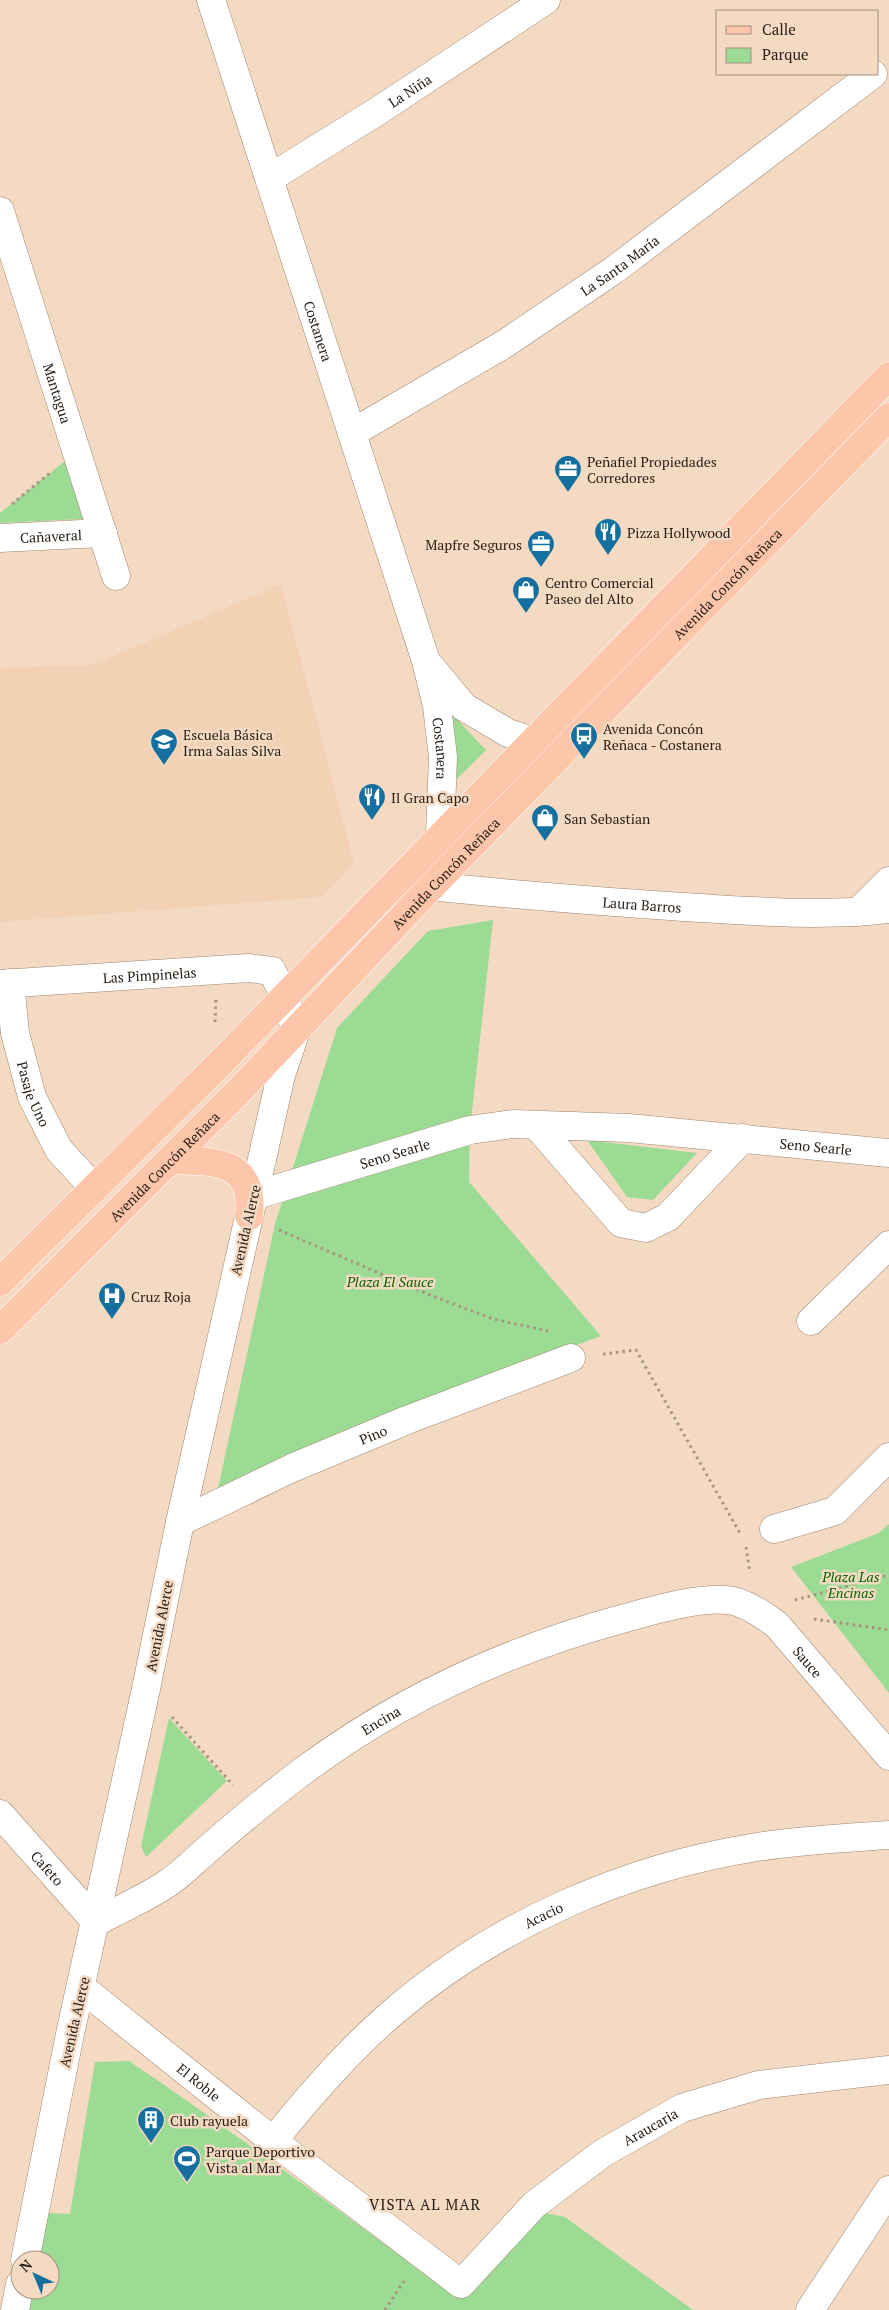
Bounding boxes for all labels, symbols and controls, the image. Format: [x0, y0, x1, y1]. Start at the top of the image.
legend [716, 10, 879, 75]
text: Calle [762, 19, 796, 39]
text: Parque [762, 44, 809, 64]
street label: La Niña [384, 69, 435, 111]
street label: La Santa María [576, 230, 662, 300]
street label: Costanera [300, 298, 337, 364]
street label: Mantagua [39, 360, 76, 426]
place label: Peñafiel Propiedades Corredores [587, 452, 717, 487]
office icon: Peñafiel Propiedades Corredores [553, 454, 583, 493]
restaurant icon: Pizza Hollywood [593, 517, 623, 556]
place label: Pizza Hollywood [627, 523, 731, 542]
street label: Avenida Concón Reñaca [668, 524, 785, 643]
street label: Cañaveral [19, 525, 82, 547]
office icon: Mapfre Seguros [526, 529, 556, 568]
place label: Mapfre Seguros [425, 535, 522, 554]
place label: Centro Comercial Paseo del Alto [545, 573, 654, 608]
shop icon: Centro Comercial Paseo del Alto [511, 575, 541, 614]
street label: Costanera [429, 716, 453, 780]
place label: Avenida Concón Reñaca - Costanera [603, 719, 722, 754]
bus stop icon: Avenida Concón Reñaca - Costanera [569, 721, 599, 760]
place label: Escuela Básica Irma Salas Silva [183, 725, 281, 760]
school or university icon: Escuela Básica Irma Salas Silva [149, 727, 179, 766]
restaurant icon: Il Gran Capo [357, 782, 387, 821]
place label: Il Gran Capo [391, 788, 469, 807]
shop icon: San Sebastian [530, 803, 560, 842]
place label: San Sebastian [564, 809, 651, 828]
street label: Avenida Concón Reñaca [387, 813, 504, 933]
street label: Laura Barros [602, 892, 682, 916]
street label: Las Pimpinelas [102, 962, 197, 987]
street label: Pasaje Uno [13, 1059, 55, 1130]
street label: Avenida Concón Reñaca [105, 1107, 223, 1225]
street label: Seno Searle [357, 1133, 432, 1173]
street label: Seno Searle [779, 1133, 853, 1159]
street label: Avenida Alerce [225, 1183, 265, 1277]
park label: Plaza El Sauce [346, 1272, 434, 1291]
hospital icon: Cruz Roja [97, 1281, 127, 1320]
place label: Cruz Roja [131, 1287, 191, 1306]
street label: Pino [356, 1420, 390, 1449]
park label: Plaza Las Encinas [821, 1567, 880, 1602]
street label: Avenida Alerce [141, 1579, 177, 1673]
street label: Sauce [789, 1642, 827, 1681]
street label: Encina [357, 1701, 404, 1739]
street label: Cafeto [27, 1846, 69, 1890]
street label: Acacio [520, 1897, 566, 1932]
street label: Avenida Alerce [54, 1975, 94, 2069]
street label: El Roble [173, 2058, 225, 2105]
street label: Araucaria [619, 2103, 681, 2149]
building icon: Club rayuela [136, 2105, 166, 2144]
place label: Club rayuela [170, 2111, 248, 2130]
place label: Parque Deportivo Vista al Mar [206, 2142, 315, 2177]
sports icon: Parque Deportivo Vista al Mar [172, 2144, 202, 2183]
district label: VISTA AL MAR [369, 2194, 481, 2214]
north arrow [10, 2250, 60, 2300]
text: N [15, 2255, 36, 2276]

